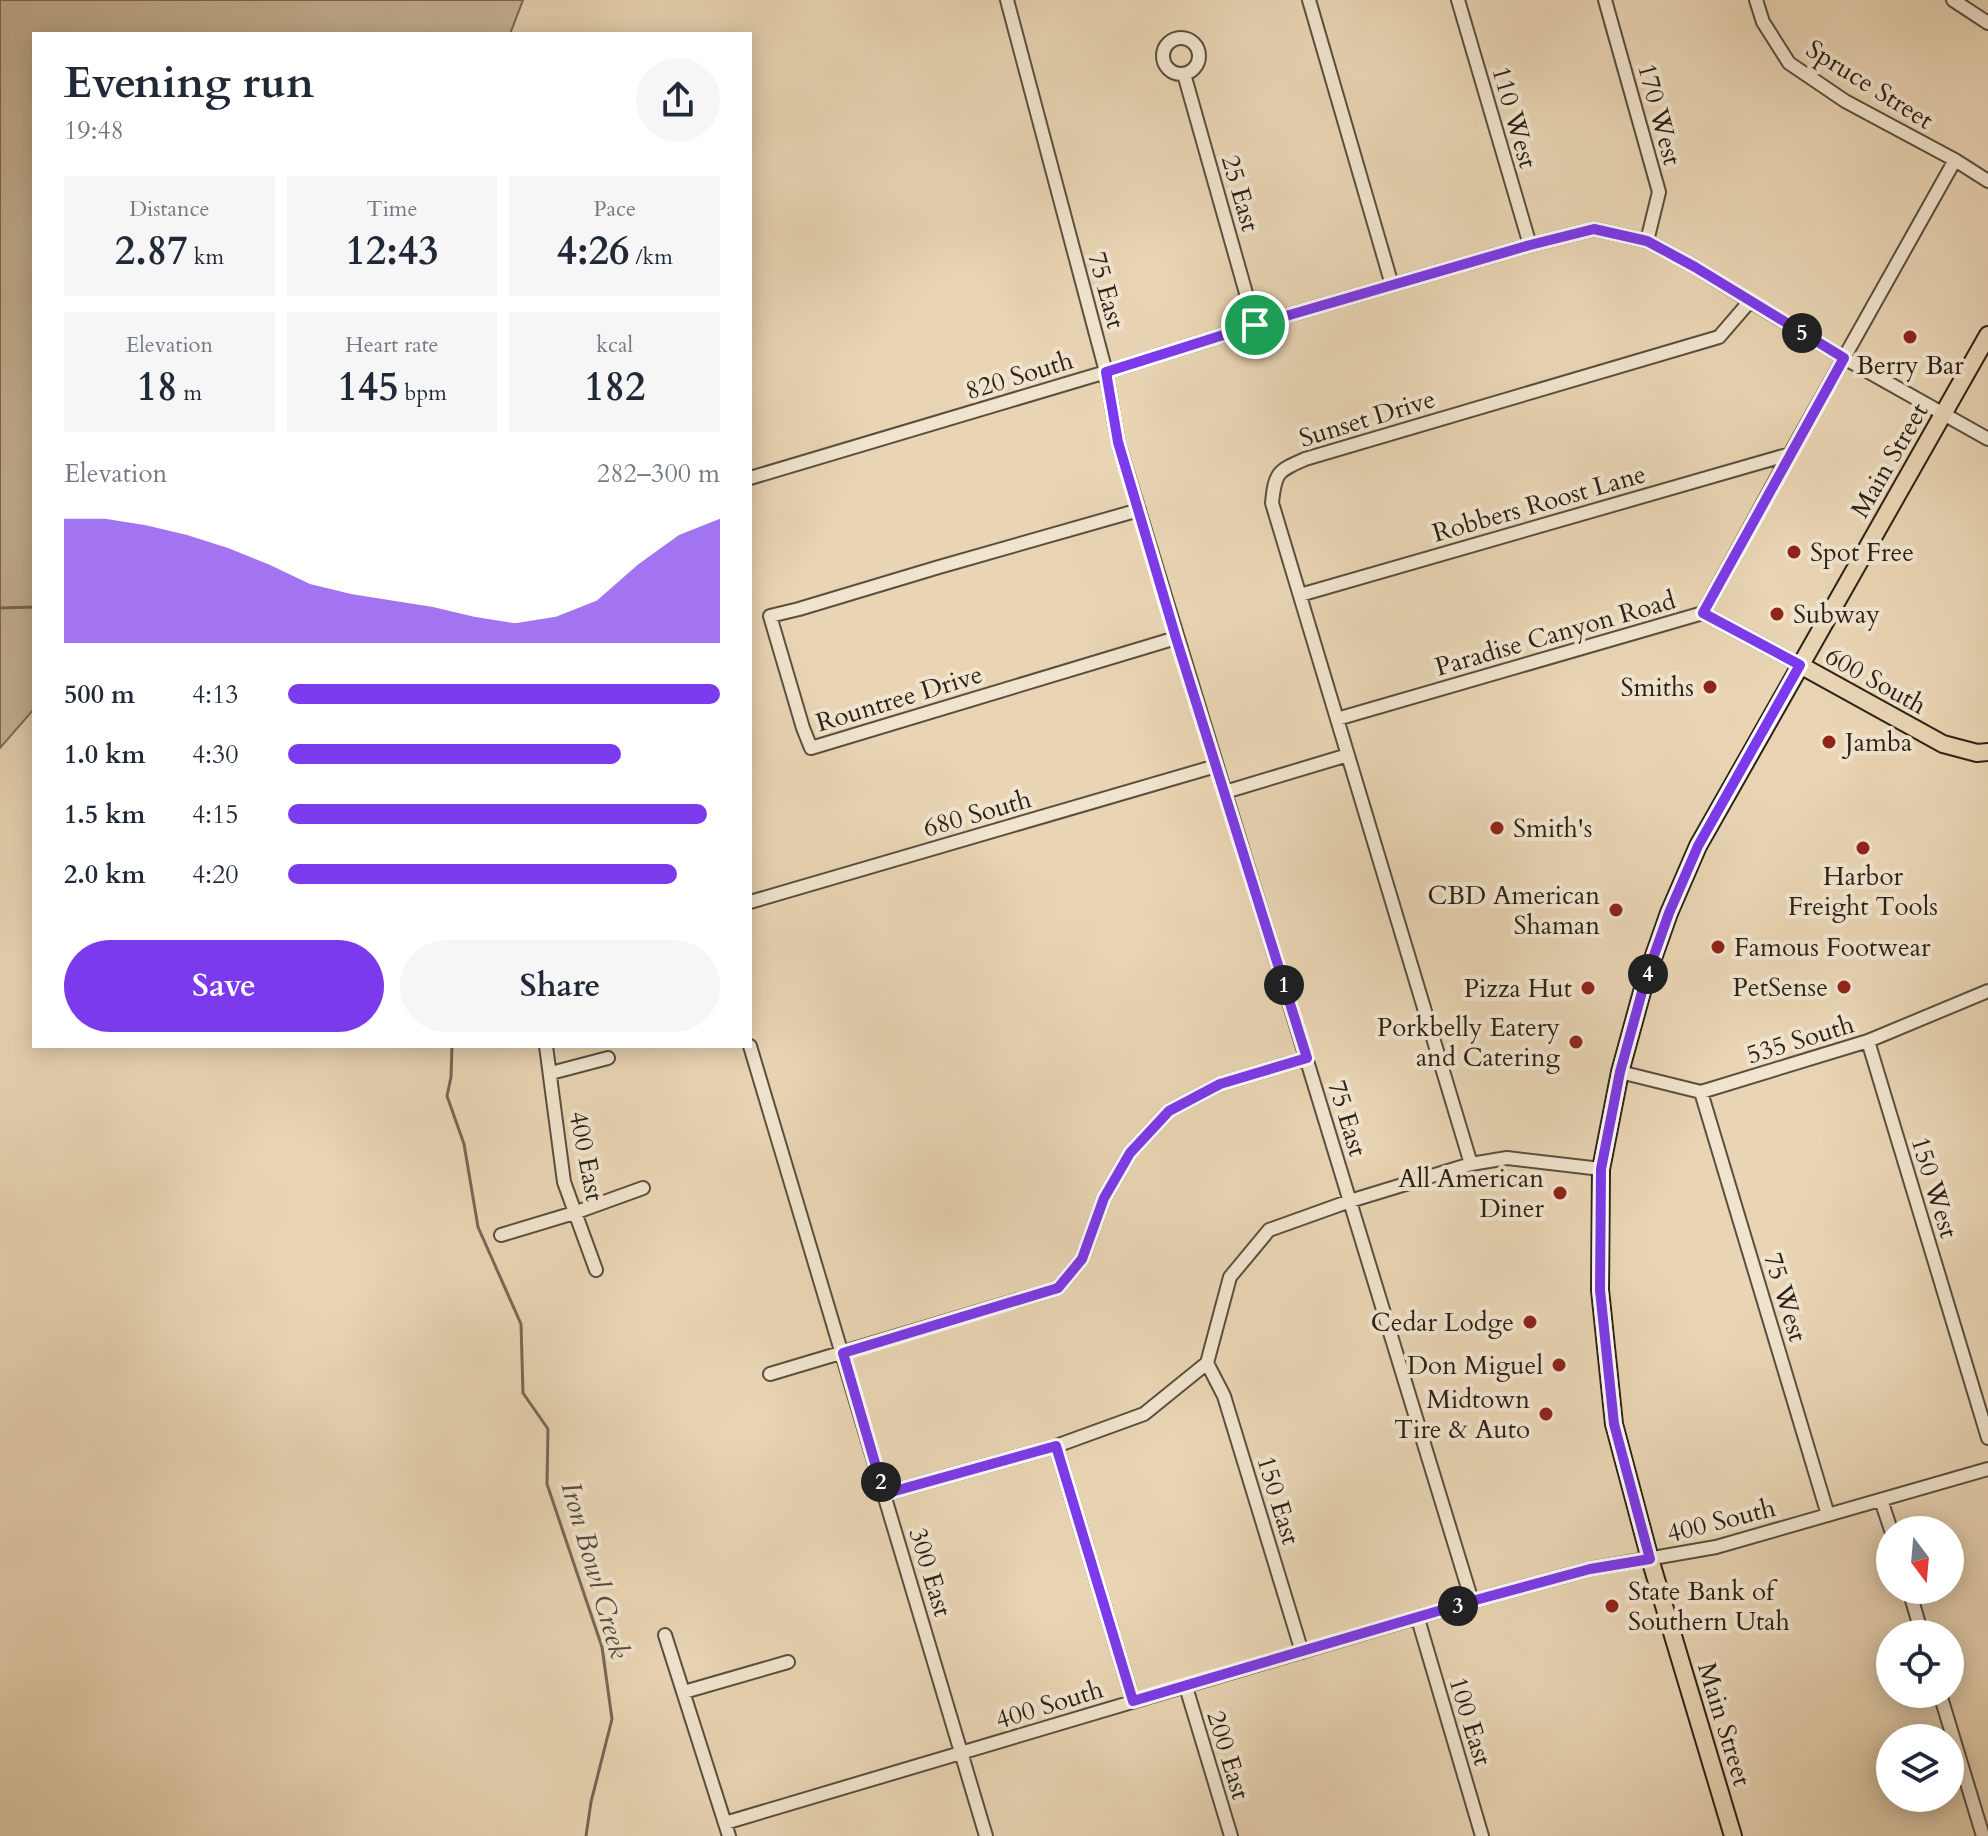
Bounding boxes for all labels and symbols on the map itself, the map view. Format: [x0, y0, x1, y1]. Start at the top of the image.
street label: Spruce Street [1799, 31, 1940, 137]
street label: 170 West [1629, 59, 1690, 169]
street label: 110 West [1483, 62, 1546, 172]
street label: 25 East [1213, 151, 1268, 235]
street label: 75 East [1080, 248, 1133, 332]
pin [1221, 291, 1289, 359]
pin: 5 [1782, 313, 1822, 353]
marker: Berry Bar [1901, 328, 1919, 346]
street label: 820 South [961, 343, 1077, 408]
place label: Berry Bar [1856, 348, 1964, 383]
street label: Sunset Drive [1295, 381, 1440, 456]
street label: Main Street [1842, 396, 1936, 524]
street label: Robbers Roost Lane [1428, 456, 1650, 551]
place label: Spot Free [1810, 535, 1914, 570]
marker: Spot Free [1785, 543, 1803, 561]
street label: Paradise Canyon Road [1431, 582, 1680, 685]
place label: Subway [1793, 597, 1880, 632]
marker: Subway [1768, 605, 1786, 623]
street label: 600 South [1819, 638, 1933, 723]
street label: Rountree Drive [812, 657, 987, 740]
place label: Smiths [1620, 670, 1694, 705]
marker: Smiths [1701, 678, 1719, 696]
place label: Jamba [1841, 725, 1912, 760]
marker: Jamba [1820, 733, 1838, 751]
street label: 680 South [919, 781, 1035, 846]
place label: Smith's [1513, 811, 1592, 846]
marker: Smith's [1488, 819, 1506, 837]
marker: Harbor Freight Tools [1854, 839, 1872, 857]
place label: Harbor Freight Tools [1788, 859, 1938, 924]
place label: CBD American Shaman [1427, 878, 1600, 943]
marker: CBD American Shaman [1607, 901, 1625, 919]
place label: Famous Footwear [1734, 930, 1931, 965]
marker: Famous Footwear [1709, 938, 1727, 956]
pin: 4 [1628, 954, 1668, 994]
pin: 1 [1264, 965, 1304, 1005]
place label: PetSense [1732, 970, 1828, 1005]
place label: Pizza Hut [1464, 971, 1572, 1006]
marker: PetSense [1835, 978, 1853, 996]
marker: Pizza Hut [1579, 979, 1597, 997]
street label: 535 South [1742, 1007, 1858, 1072]
place label: Porkbelly Eatery and Catering [1377, 1010, 1560, 1075]
marker: Porkbelly Eatery and Catering [1567, 1033, 1585, 1051]
street label: 75 East [1319, 1076, 1376, 1160]
street label: 400 East [561, 1108, 612, 1204]
street label: 150 West [1903, 1132, 1967, 1242]
place label: All American Diner [1398, 1161, 1545, 1226]
marker: All American Diner [1551, 1184, 1569, 1202]
street label: 75 West [1755, 1248, 1816, 1346]
place label: Cedar Lodge [1371, 1305, 1514, 1340]
marker: Cedar Lodge [1521, 1313, 1539, 1331]
place label: Don Miguel [1407, 1348, 1543, 1383]
marker: Don Miguel [1550, 1356, 1568, 1374]
place label: Midtown Tire & Auto [1394, 1382, 1530, 1447]
marker: Midtown Tire & Auto [1537, 1405, 1555, 1423]
street label: 150 East [1248, 1451, 1309, 1549]
pin: 2 [861, 1462, 901, 1502]
water label: Iron Bowl Creek [552, 1477, 638, 1663]
street label: 400 South [1663, 1490, 1779, 1551]
north arrow [1876, 1516, 1964, 1604]
street label: 300 East [900, 1523, 961, 1621]
place label: State Bank of Southern Utah [1628, 1574, 1790, 1639]
pin: 3 [1438, 1586, 1478, 1626]
marker: State Bank of Southern Utah [1603, 1597, 1621, 1615]
street label: Main Street [1689, 1658, 1760, 1790]
street label: 400 South [991, 1672, 1107, 1737]
street label: 100 East [1440, 1672, 1501, 1770]
street label: 200 East [1198, 1706, 1259, 1804]

